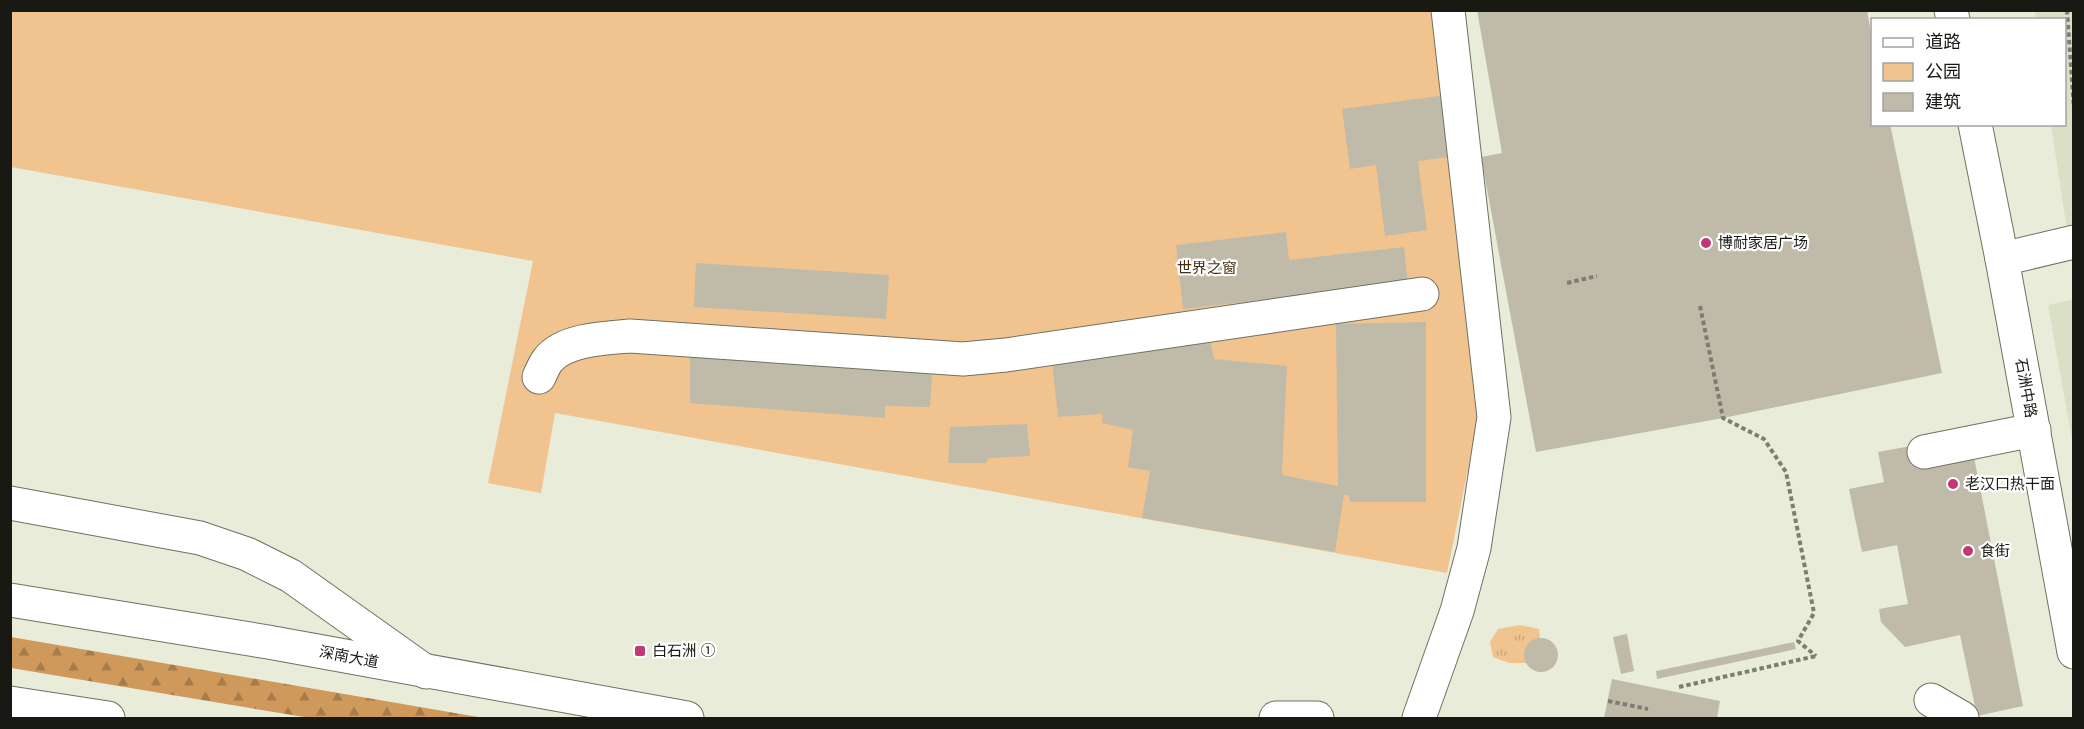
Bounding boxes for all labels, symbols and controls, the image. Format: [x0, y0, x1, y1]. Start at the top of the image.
legend [1871, 18, 2066, 126]
text: 道路 [1925, 31, 1961, 53]
text: 公园 [1925, 61, 1961, 83]
text: 建筑 [1925, 91, 1961, 113]
place label: 博耐家居广场 [1718, 234, 1808, 252]
marker: 博耐家居广场 [1699, 236, 1713, 250]
park label: 世界之窗 [1177, 259, 1237, 277]
street label: 石洲中路 [2012, 357, 2040, 419]
place label: 老汉口热干面 [1965, 475, 2055, 493]
marker: 老汉口热干面 [1946, 477, 1960, 491]
place label: 食街 [1980, 542, 2010, 560]
marker: 食街 [1961, 544, 1975, 558]
street label: 深南大道 [318, 642, 380, 672]
place label: 白石洲 ① [652, 642, 716, 660]
marker: 白石洲 ① [633, 644, 647, 658]

